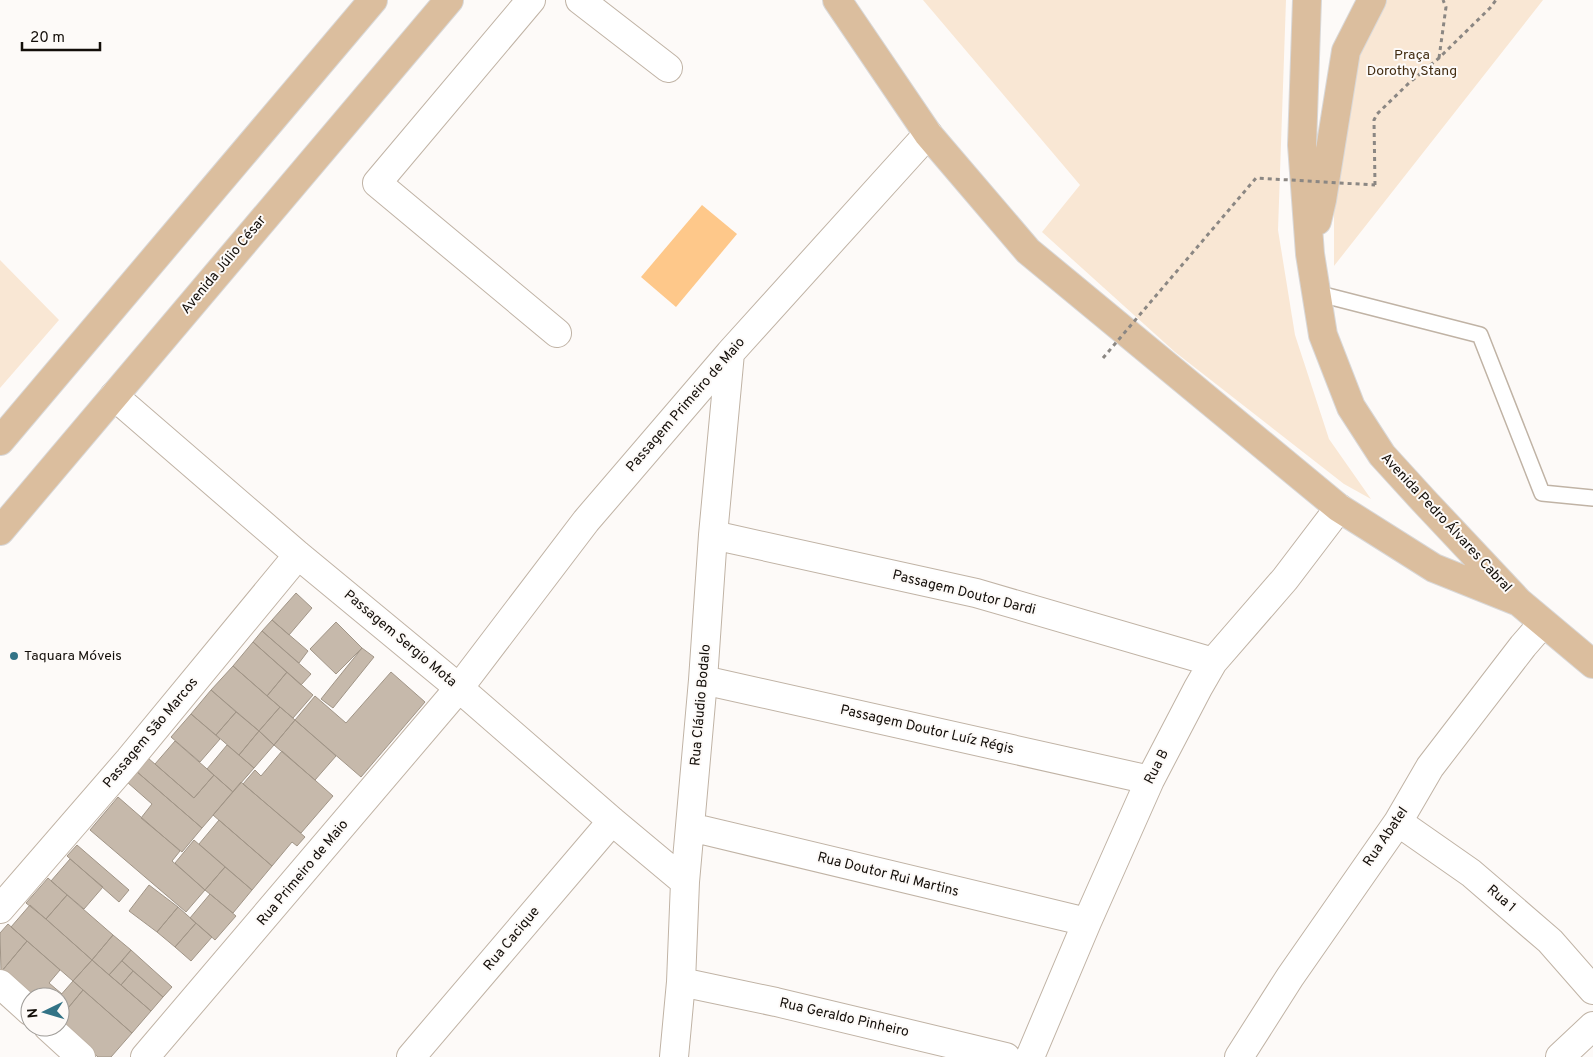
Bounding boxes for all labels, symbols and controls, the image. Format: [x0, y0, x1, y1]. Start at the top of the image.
scale bar [22, 20, 100, 52]
text: 20 m [30, 29, 65, 48]
park label: Praça Dorothy Stang [1367, 47, 1457, 80]
street label: Avenida Júlio César [178, 212, 271, 318]
street label: Passagem Primeiro de Maio [623, 334, 749, 476]
street label: Avenida Pedro Álvares Cabral [1377, 449, 1516, 596]
street label: Passagem Doutor Dardi [891, 567, 1037, 619]
street label: Passagem Sergio Mota [340, 587, 460, 691]
street label: Rua Cláudio Bodalo [687, 643, 715, 767]
place label: Taquara Móveis [24, 648, 122, 665]
marker: Taquara Móveis [8, 650, 20, 662]
street label: Passagem São Marcos [100, 674, 202, 792]
street label: Passagem Doutor Luíz Régis [838, 702, 1016, 758]
street label: Rua B [1141, 747, 1173, 787]
street label: Rua Abatel [1360, 804, 1412, 870]
street label: Rua Primeiro de Maio [254, 816, 352, 929]
street label: Rua Doutor Rui Martins [815, 849, 961, 901]
street label: Rua 1 [1483, 882, 1519, 916]
street label: Rua Cacique [480, 904, 544, 974]
north arrow [20, 987, 70, 1037]
street label: Rua Geraldo Pinheiro [778, 995, 911, 1041]
text: N [25, 1007, 42, 1019]

